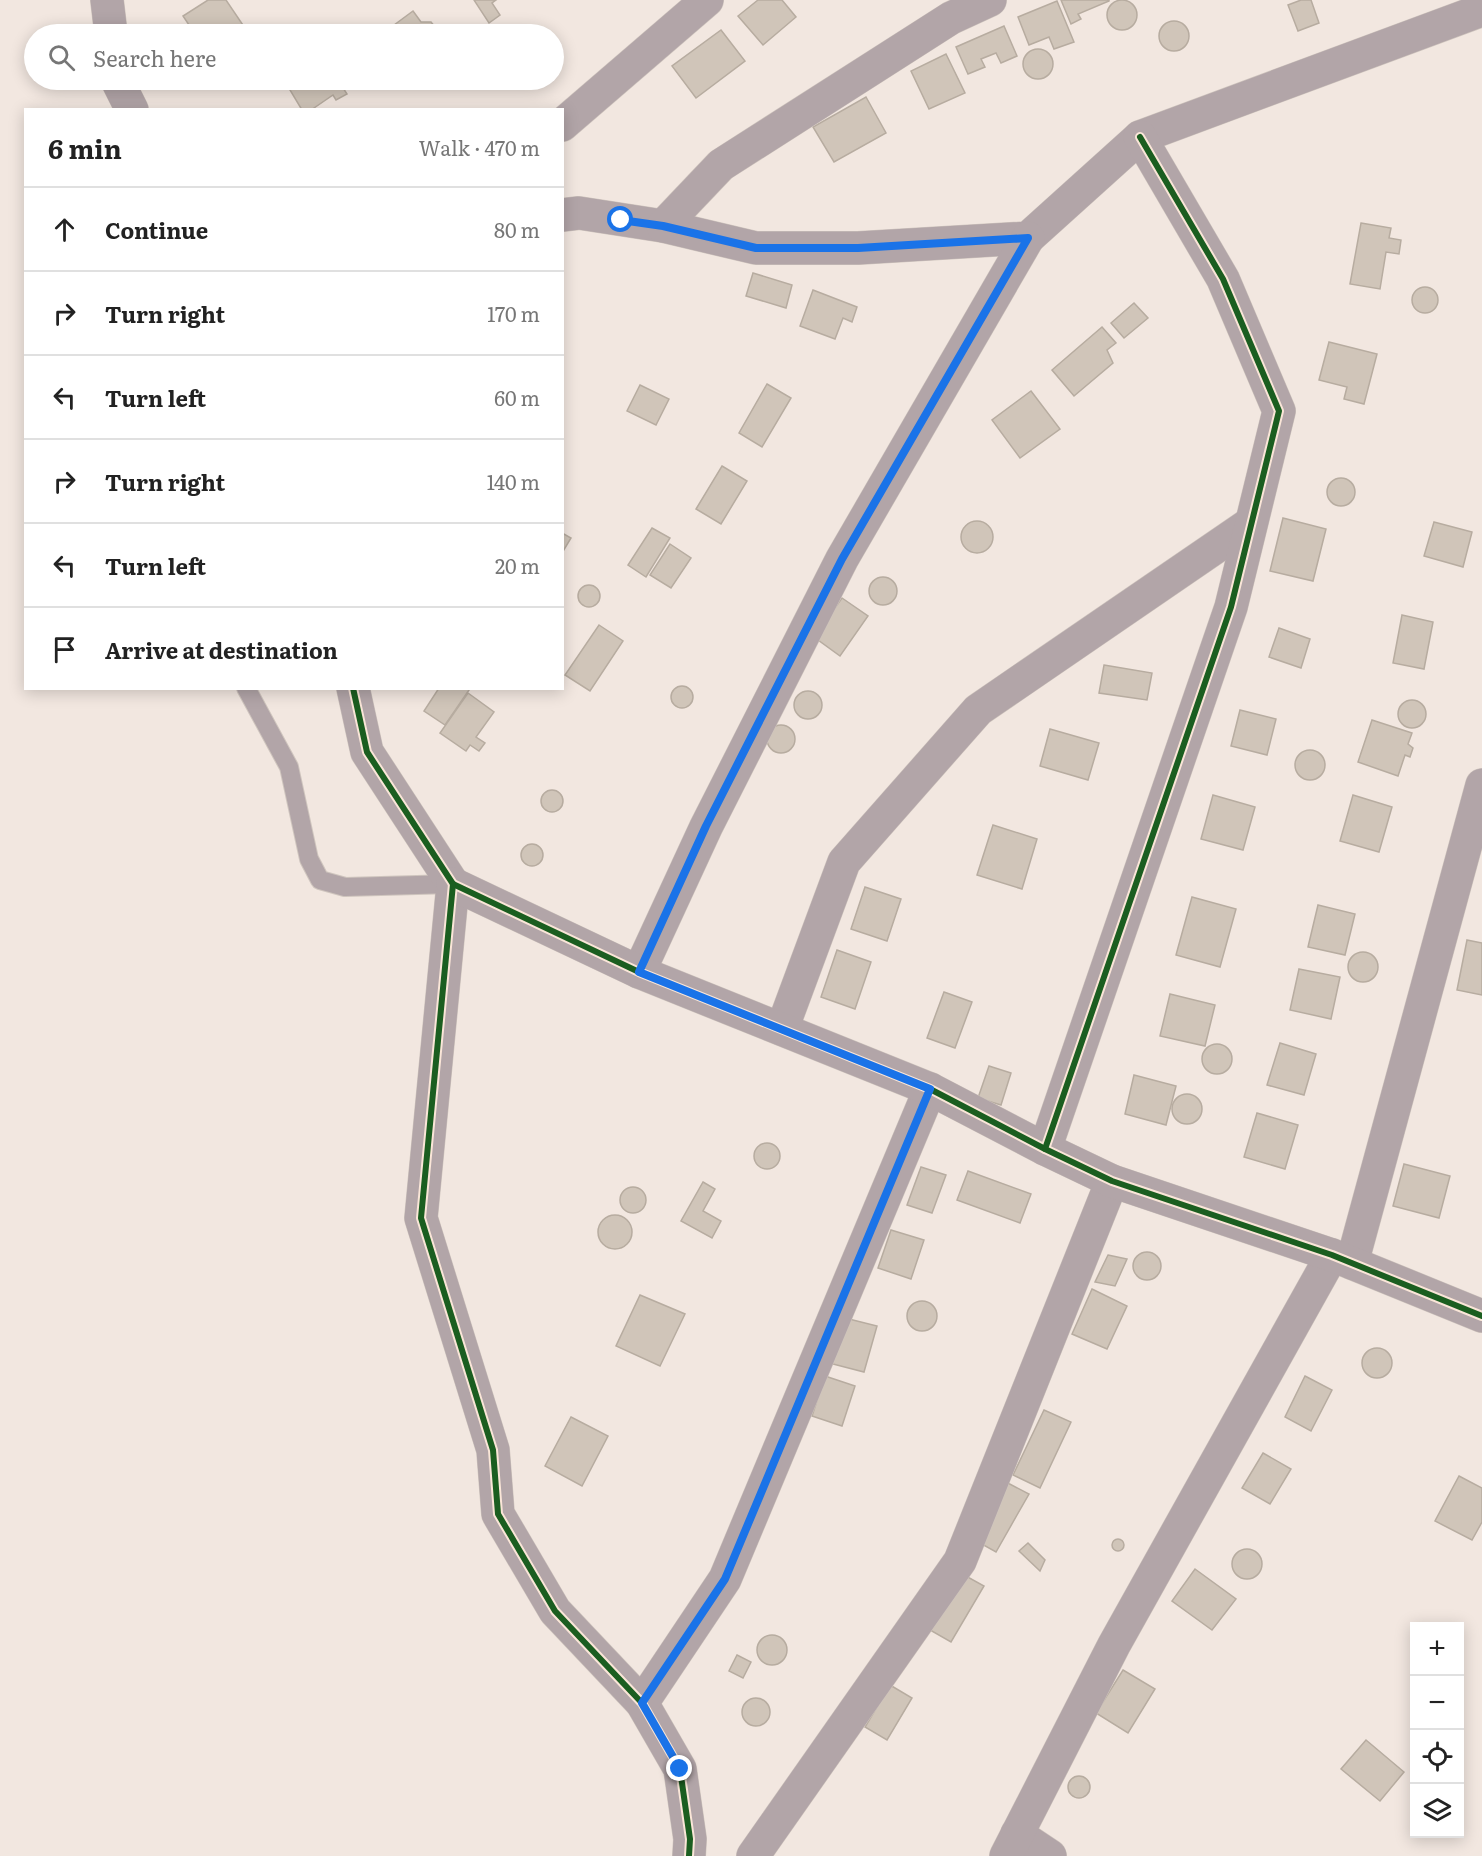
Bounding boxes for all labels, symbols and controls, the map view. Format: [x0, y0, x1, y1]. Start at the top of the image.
search box [24, 24, 564, 90]
icon: search [45, 41, 78, 74]
text: Search here [93, 41, 216, 74]
text: 6 min [48, 128, 122, 167]
text: Walk · 470 m [419, 132, 540, 162]
route start [607, 206, 633, 232]
icon: ahead [48, 213, 81, 246]
text: Continue [105, 213, 208, 246]
text: 80 m [494, 214, 540, 244]
icon: right [48, 297, 81, 330]
text: Turn right [105, 297, 225, 330]
text: 170 m [487, 298, 540, 328]
icon: left [48, 381, 81, 414]
text: Turn left [105, 381, 206, 414]
text: 60 m [494, 382, 540, 412]
icon: right [48, 465, 81, 498]
text: Turn right [105, 465, 225, 498]
text: 140 m [487, 466, 540, 496]
icon: left [48, 549, 81, 582]
text: Turn left [105, 549, 206, 582]
text: 20 m [495, 550, 540, 580]
icon: arrive [48, 633, 81, 666]
text: Arrive at destination [105, 633, 338, 666]
map controls [1410, 1622, 1464, 1838]
button: + [1410, 1622, 1464, 1676]
button: − [1410, 1676, 1464, 1730]
button: locate [1410, 1730, 1464, 1784]
route end [666, 1755, 692, 1781]
button: layers [1410, 1784, 1464, 1838]

